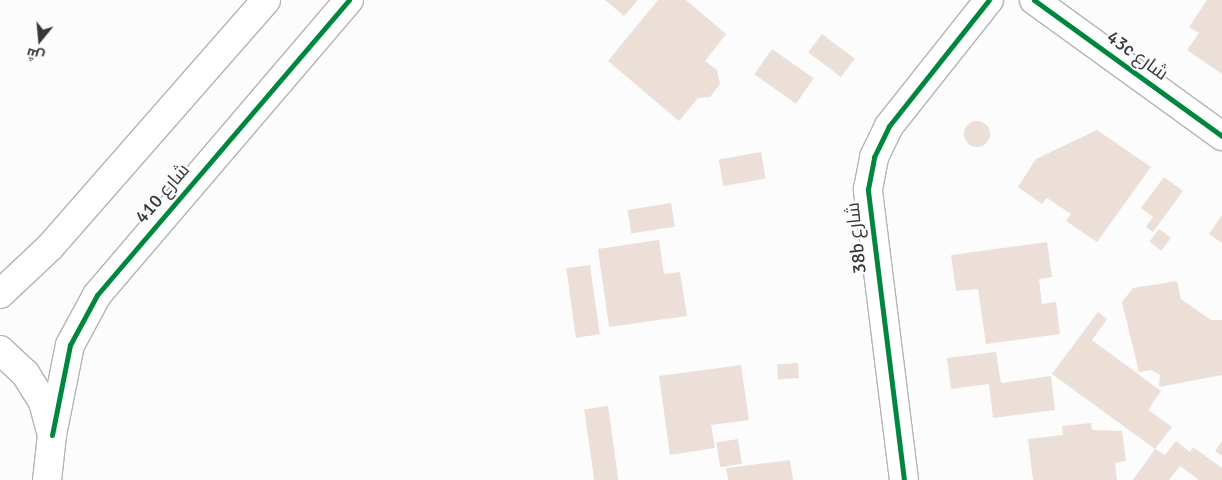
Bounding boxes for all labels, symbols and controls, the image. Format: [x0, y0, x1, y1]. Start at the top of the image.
north arrow [15, 15, 65, 65]
street label: 43c شارع [1102, 26, 1172, 86]
text: ش [24, 44, 47, 66]
street label: شارع 410 [131, 159, 195, 229]
street label: 38b شارع [842, 201, 872, 275]

